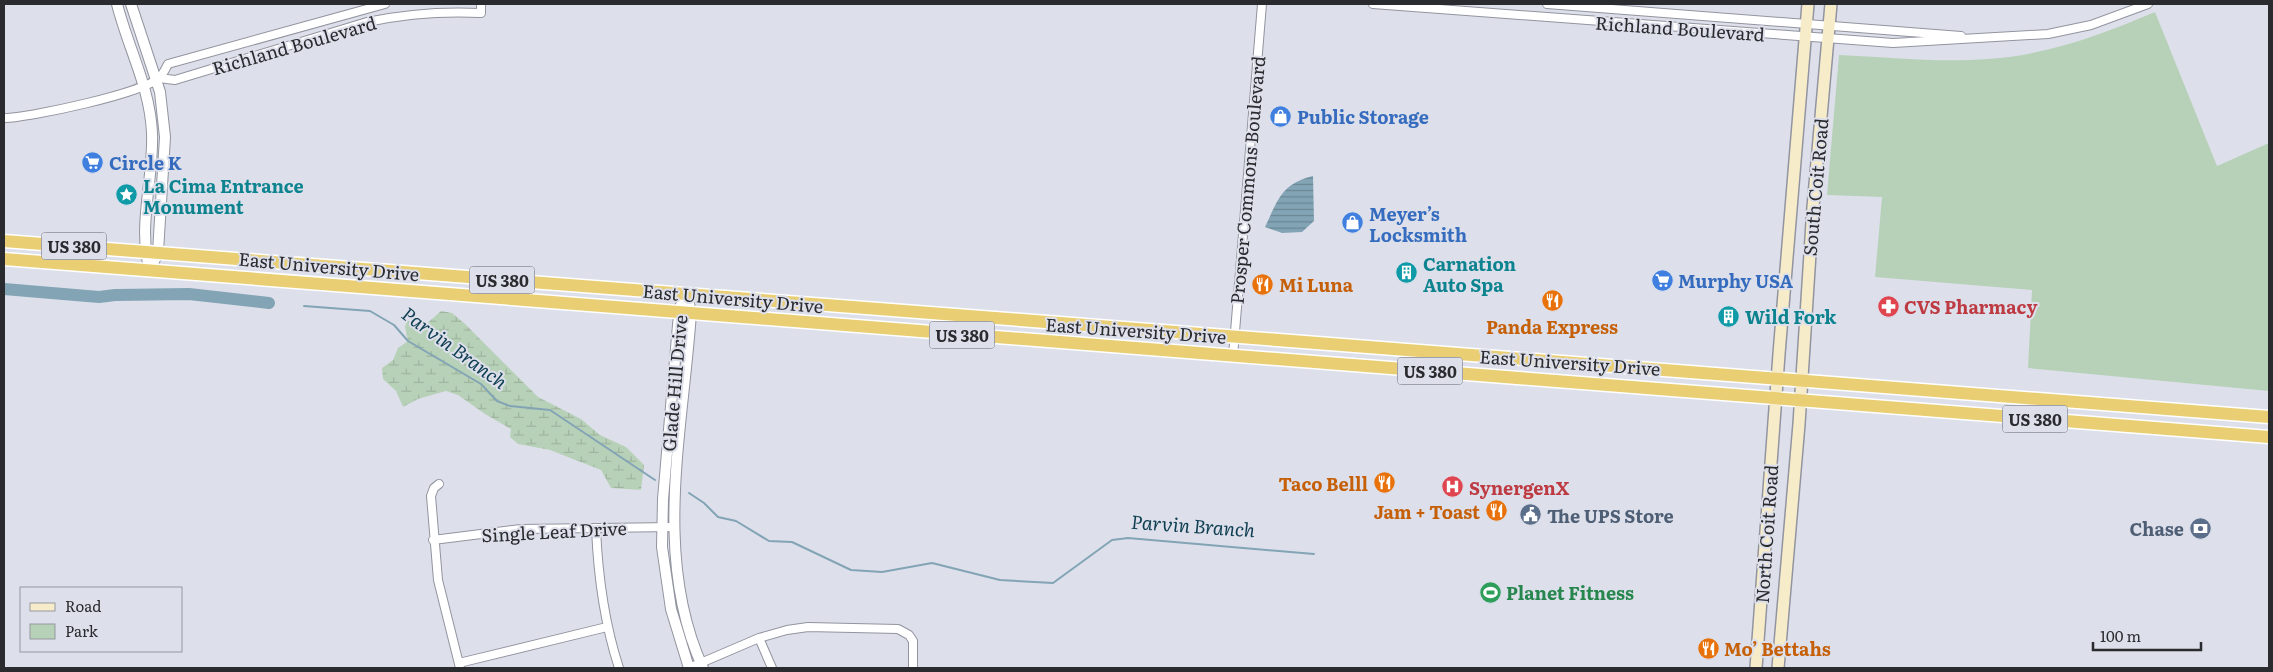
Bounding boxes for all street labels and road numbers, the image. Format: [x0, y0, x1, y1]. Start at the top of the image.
street label: Richland Boulevard [209, 9, 379, 81]
street label: Richland Boulevard [1594, 9, 1766, 47]
street label: Prosper Commons Boulevard [1223, 55, 1271, 305]
street label: South Coit Road [1796, 117, 1834, 257]
road number: US 380 [42, 232, 106, 260]
street label: East University Drive [237, 245, 421, 287]
road number: US 380 [470, 266, 534, 294]
street label: East University Drive [641, 277, 825, 319]
street label: East University Drive [1045, 310, 1227, 350]
street label: Glade Hill Drive [655, 314, 693, 452]
road number: US 380 [930, 322, 994, 348]
street label: East University Drive [1479, 342, 1661, 382]
road number: US 380 [1398, 358, 1462, 384]
road number: US 380 [2002, 406, 2068, 432]
street label: North Coit Road [1748, 464, 1784, 604]
street label: Single Leaf Drive [481, 514, 627, 548]

